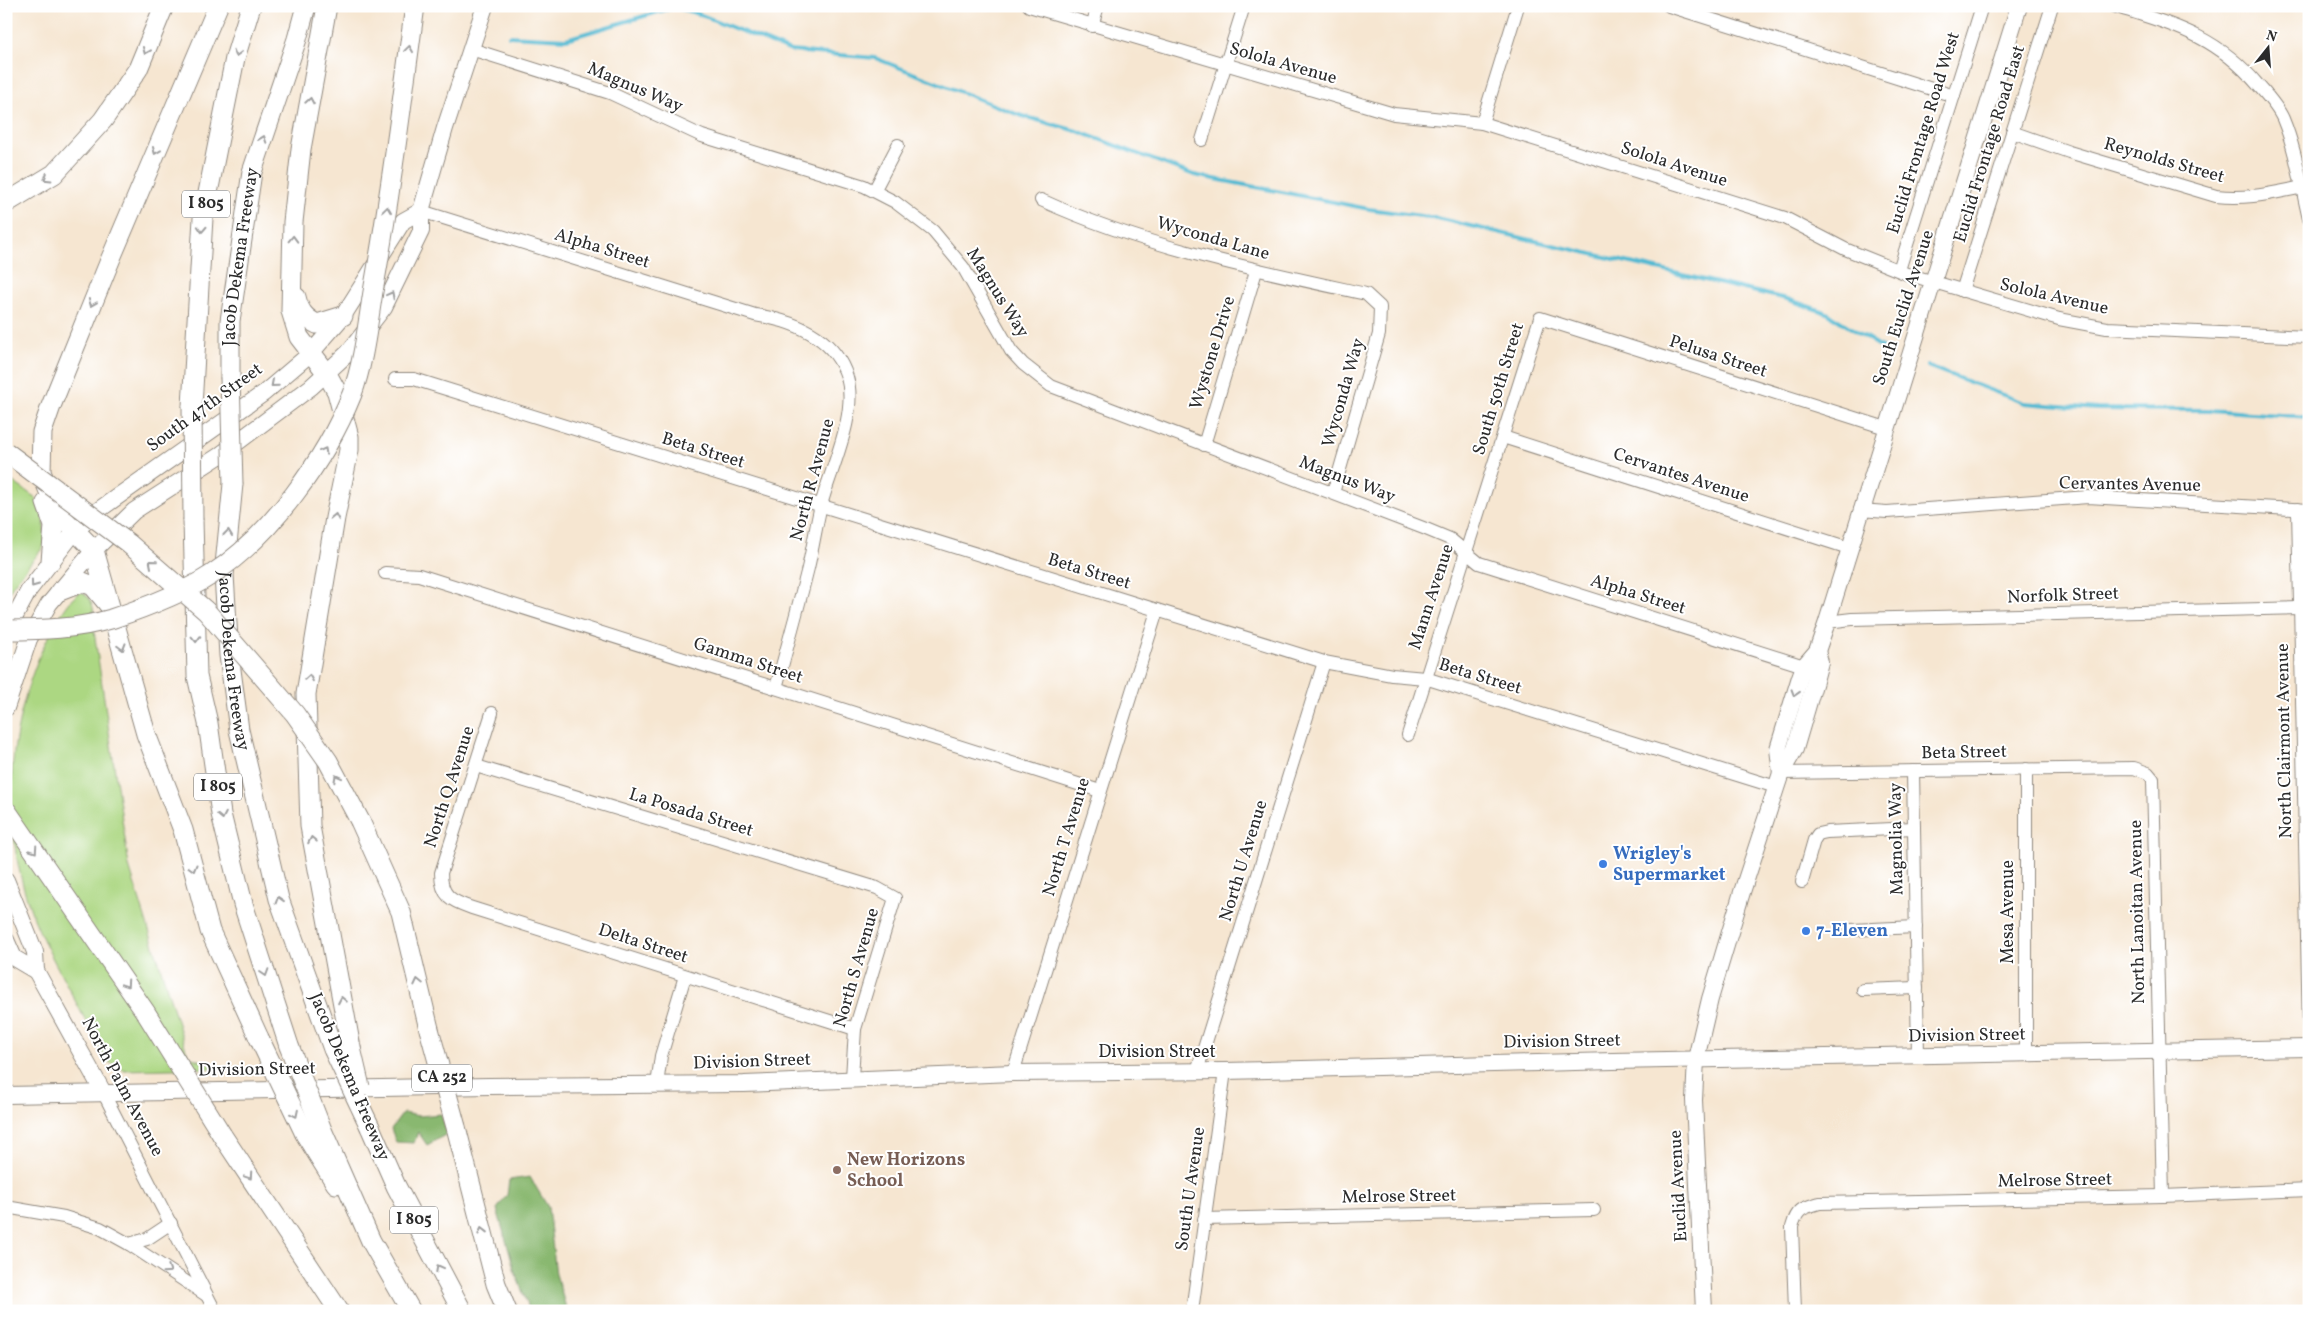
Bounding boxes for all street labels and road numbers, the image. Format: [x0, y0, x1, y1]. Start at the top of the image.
street label: Euclid Frontage Road West [1881, 29, 1967, 237]
street label: Solola Avenue [1226, 37, 1340, 91]
street label: Euclid Frontage Road East [1948, 42, 2032, 246]
street label: Magnus Way [583, 57, 687, 119]
street label: Reynolds Street [2101, 132, 2227, 190]
street label: Solola Avenue [1617, 136, 1731, 194]
street label: Jacob Dekema Freeway [217, 165, 265, 346]
road number: I 805 [182, 190, 230, 218]
street label: Wyconda Lane [1154, 211, 1272, 267]
street label: Alpha Street [551, 223, 653, 275]
street label: South Euclid Avenue [1867, 227, 1941, 389]
street label: Magnus Way [959, 243, 1035, 343]
street label: Solola Avenue [1997, 272, 2111, 322]
street label: Wystone Drive [1184, 293, 1242, 413]
street label: South 50th Street [1467, 320, 1531, 458]
street label: Pelusa Street [1666, 329, 1770, 385]
street label: Wyconda Way [1316, 335, 1372, 450]
street label: South 47th Street [142, 357, 268, 459]
street label: North R Avenue [785, 416, 841, 544]
street label: Beta Street [658, 427, 748, 475]
street label: Cervantes Avenue [1610, 442, 1752, 510]
street label: Magnus Way [1295, 450, 1399, 510]
street label: Cervantes Avenue [2059, 471, 2201, 499]
street label: Mann Avenue [1403, 541, 1461, 653]
street label: Beta Street [1044, 548, 1134, 596]
street label: Alpha Street [1587, 569, 1689, 621]
street label: Jacob Dekema Freeway [211, 570, 256, 753]
street label: Norfolk Street [2007, 582, 2119, 610]
street label: Gamma Street [690, 632, 806, 690]
street label: North Clairmont Avenue [2271, 643, 2299, 839]
street label: Beta Street [1435, 653, 1525, 701]
street label: North Q Avenue [419, 723, 481, 851]
street label: Beta Street [1921, 740, 2007, 766]
road number: I 805 [194, 774, 242, 800]
street label: North T Avenue [1037, 775, 1097, 899]
street label: La Posada Street [626, 782, 756, 844]
street label: Magnolia Way [1884, 782, 1910, 896]
street label: North U Avenue [1214, 797, 1274, 925]
street label: North Lanoitan Avenue [2124, 820, 2152, 1004]
street label: Mesa Avenue [1996, 860, 2021, 964]
street label: North S Avenue [828, 905, 886, 1031]
street label: Delta Street [595, 918, 691, 970]
street label: Jacob Dekema Freeway [302, 989, 396, 1165]
street label: North Palm Avenue [75, 1013, 169, 1161]
street label: Division Street [1908, 1022, 2026, 1050]
street label: Division Street [1503, 1028, 1621, 1056]
street label: Division Street [1098, 1040, 1216, 1065]
street label: Division Street [693, 1047, 811, 1077]
street label: Division Street [198, 1056, 316, 1084]
road number: CA 252 [412, 1064, 472, 1092]
street label: South U Avenue [1170, 1125, 1212, 1253]
street label: Euclid Avenue [1664, 1129, 1694, 1243]
street label: Melrose Street [1998, 1168, 2112, 1194]
street label: Melrose Street [1342, 1184, 1456, 1210]
road number: I 805 [390, 1206, 438, 1234]

